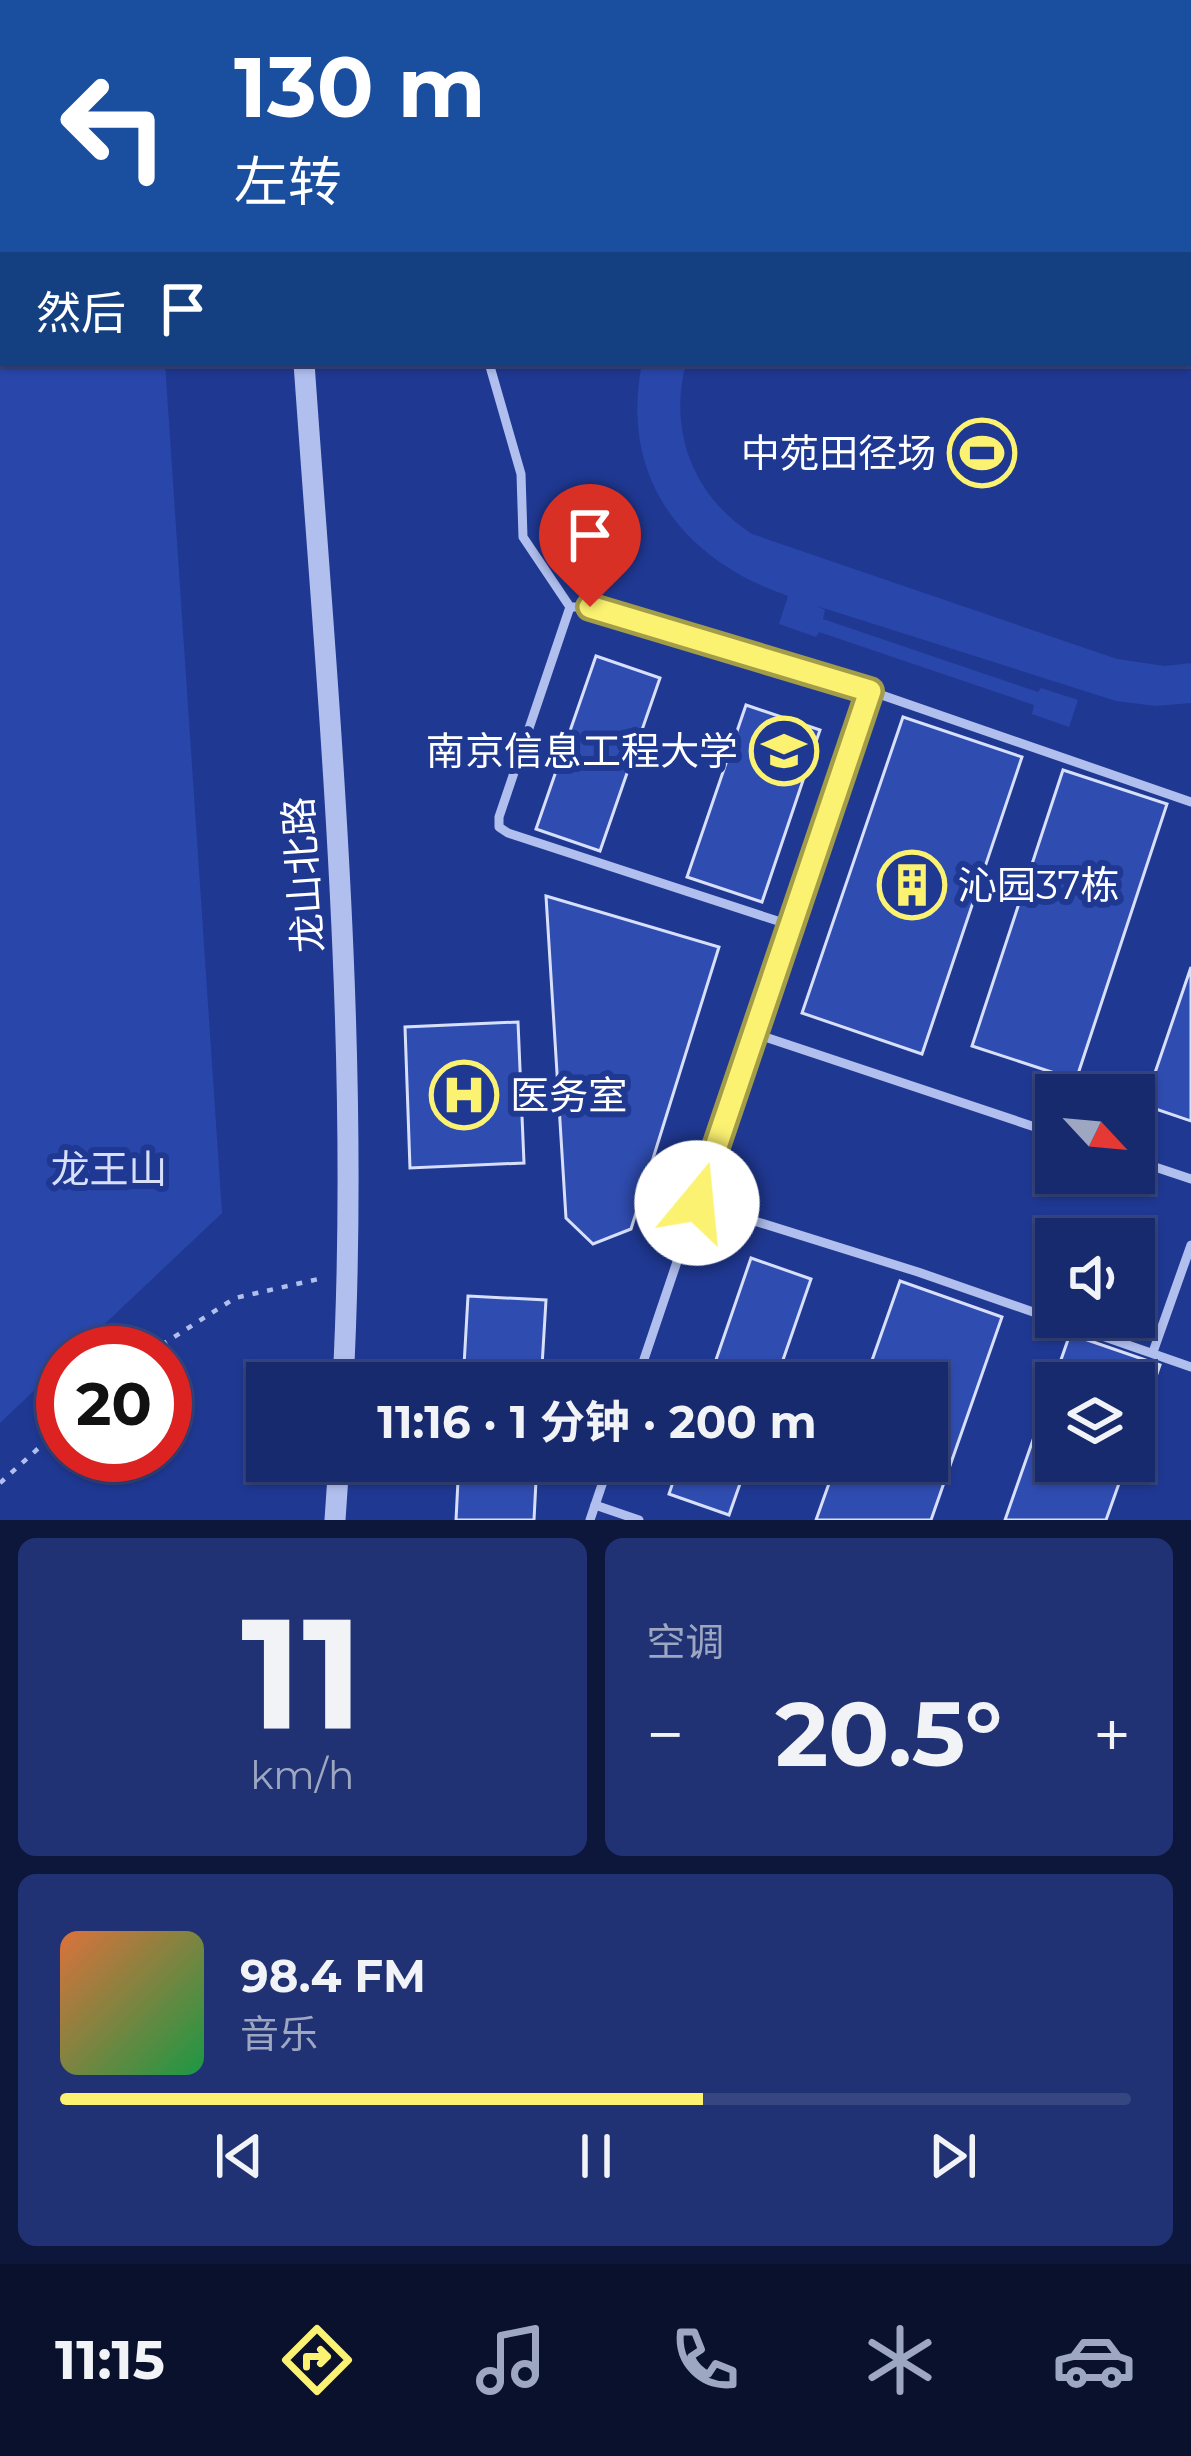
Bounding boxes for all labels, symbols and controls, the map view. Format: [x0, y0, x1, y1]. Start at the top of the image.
text: 130 m [234, 36, 486, 138]
icon: left [36, 48, 192, 204]
text: 左转 [234, 149, 342, 215]
icon: arrive [150, 276, 216, 342]
text: 然后 [36, 285, 126, 340]
sports icon: 中苑田径场 [947, 418, 1017, 488]
place label: 中苑田径场 [741, 429, 936, 477]
pin [539, 484, 641, 607]
icon: arrive [557, 502, 623, 568]
school or university icon: 南京信息工程大学 [749, 716, 819, 786]
place label: 南京信息工程大学 [426, 727, 738, 775]
street label: 龙山北路 [274, 796, 332, 954]
building icon: 沁园37栋 [877, 850, 947, 920]
place label: 沁园37栋 [958, 861, 1119, 909]
hospital icon: 医务室 [429, 1060, 499, 1130]
place label: 医务室 [510, 1071, 627, 1119]
north arrow [1035, 1074, 1155, 1194]
map controls [1035, 1074, 1155, 1482]
position arrow [634, 1140, 760, 1266]
park label: 龙王山 [50, 1145, 168, 1193]
button: sound [1035, 1218, 1155, 1338]
speed limit sign: 20 [36, 1326, 192, 1482]
button: layers [1035, 1362, 1155, 1482]
text: 11:16 · 1 分钟 · 200 m [377, 1394, 817, 1449]
text: 11 [241, 1578, 363, 1768]
text: 空调 [647, 1618, 725, 1666]
text: 20.5° [775, 1679, 1002, 1789]
text: − [647, 1694, 684, 1775]
text: + [1093, 1694, 1131, 1775]
text: km/h [250, 1751, 354, 1799]
text: 98.4 FM [240, 1948, 426, 2003]
text: 音乐 [240, 2010, 318, 2058]
icon: previous [206, 2123, 272, 2189]
icon: pause [563, 2123, 629, 2189]
icon: next [920, 2123, 986, 2189]
icon: directions [275, 2318, 359, 2402]
icon: music [469, 2318, 553, 2402]
icon: phone [663, 2318, 747, 2402]
icon: climate [858, 2318, 942, 2402]
icon: car [1052, 2318, 1136, 2402]
text: 11:15 [55, 2327, 165, 2393]

